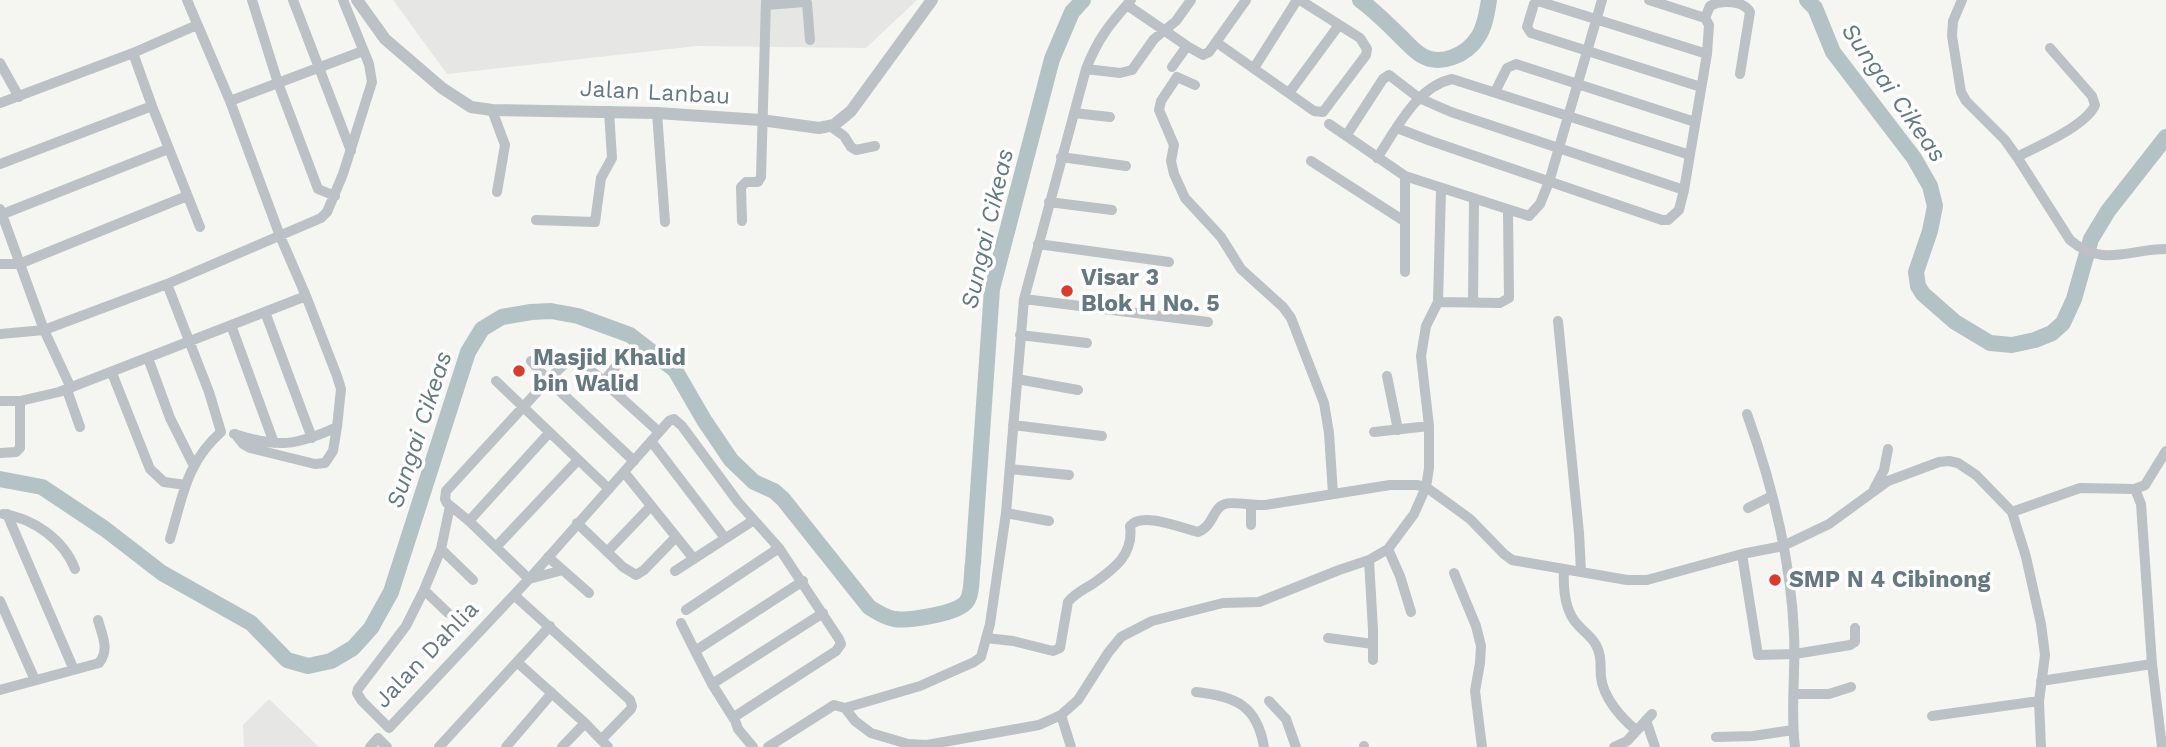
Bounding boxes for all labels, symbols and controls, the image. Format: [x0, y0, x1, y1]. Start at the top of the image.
water label: Sungai Cikeas [1834, 18, 1952, 168]
street label: Jalan Lanbau [579, 75, 731, 111]
water label: Sungai Cikeas [956, 146, 1020, 312]
place label: Visar 3 Blok H No. 5 [1081, 264, 1220, 318]
marker: Visar 3 Blok H No. 5 [1059, 283, 1075, 299]
place label: Masjid Khalid bin Walid [533, 344, 686, 398]
water label: Sungai Cikeas [381, 348, 459, 512]
marker: Masjid Khalid bin Walid [511, 363, 527, 379]
place label: SMP N 4 Cibinong [1789, 566, 1990, 594]
marker: SMP N 4 Cibinong [1767, 572, 1783, 588]
street label: Jalan Dahlia [369, 596, 485, 714]

